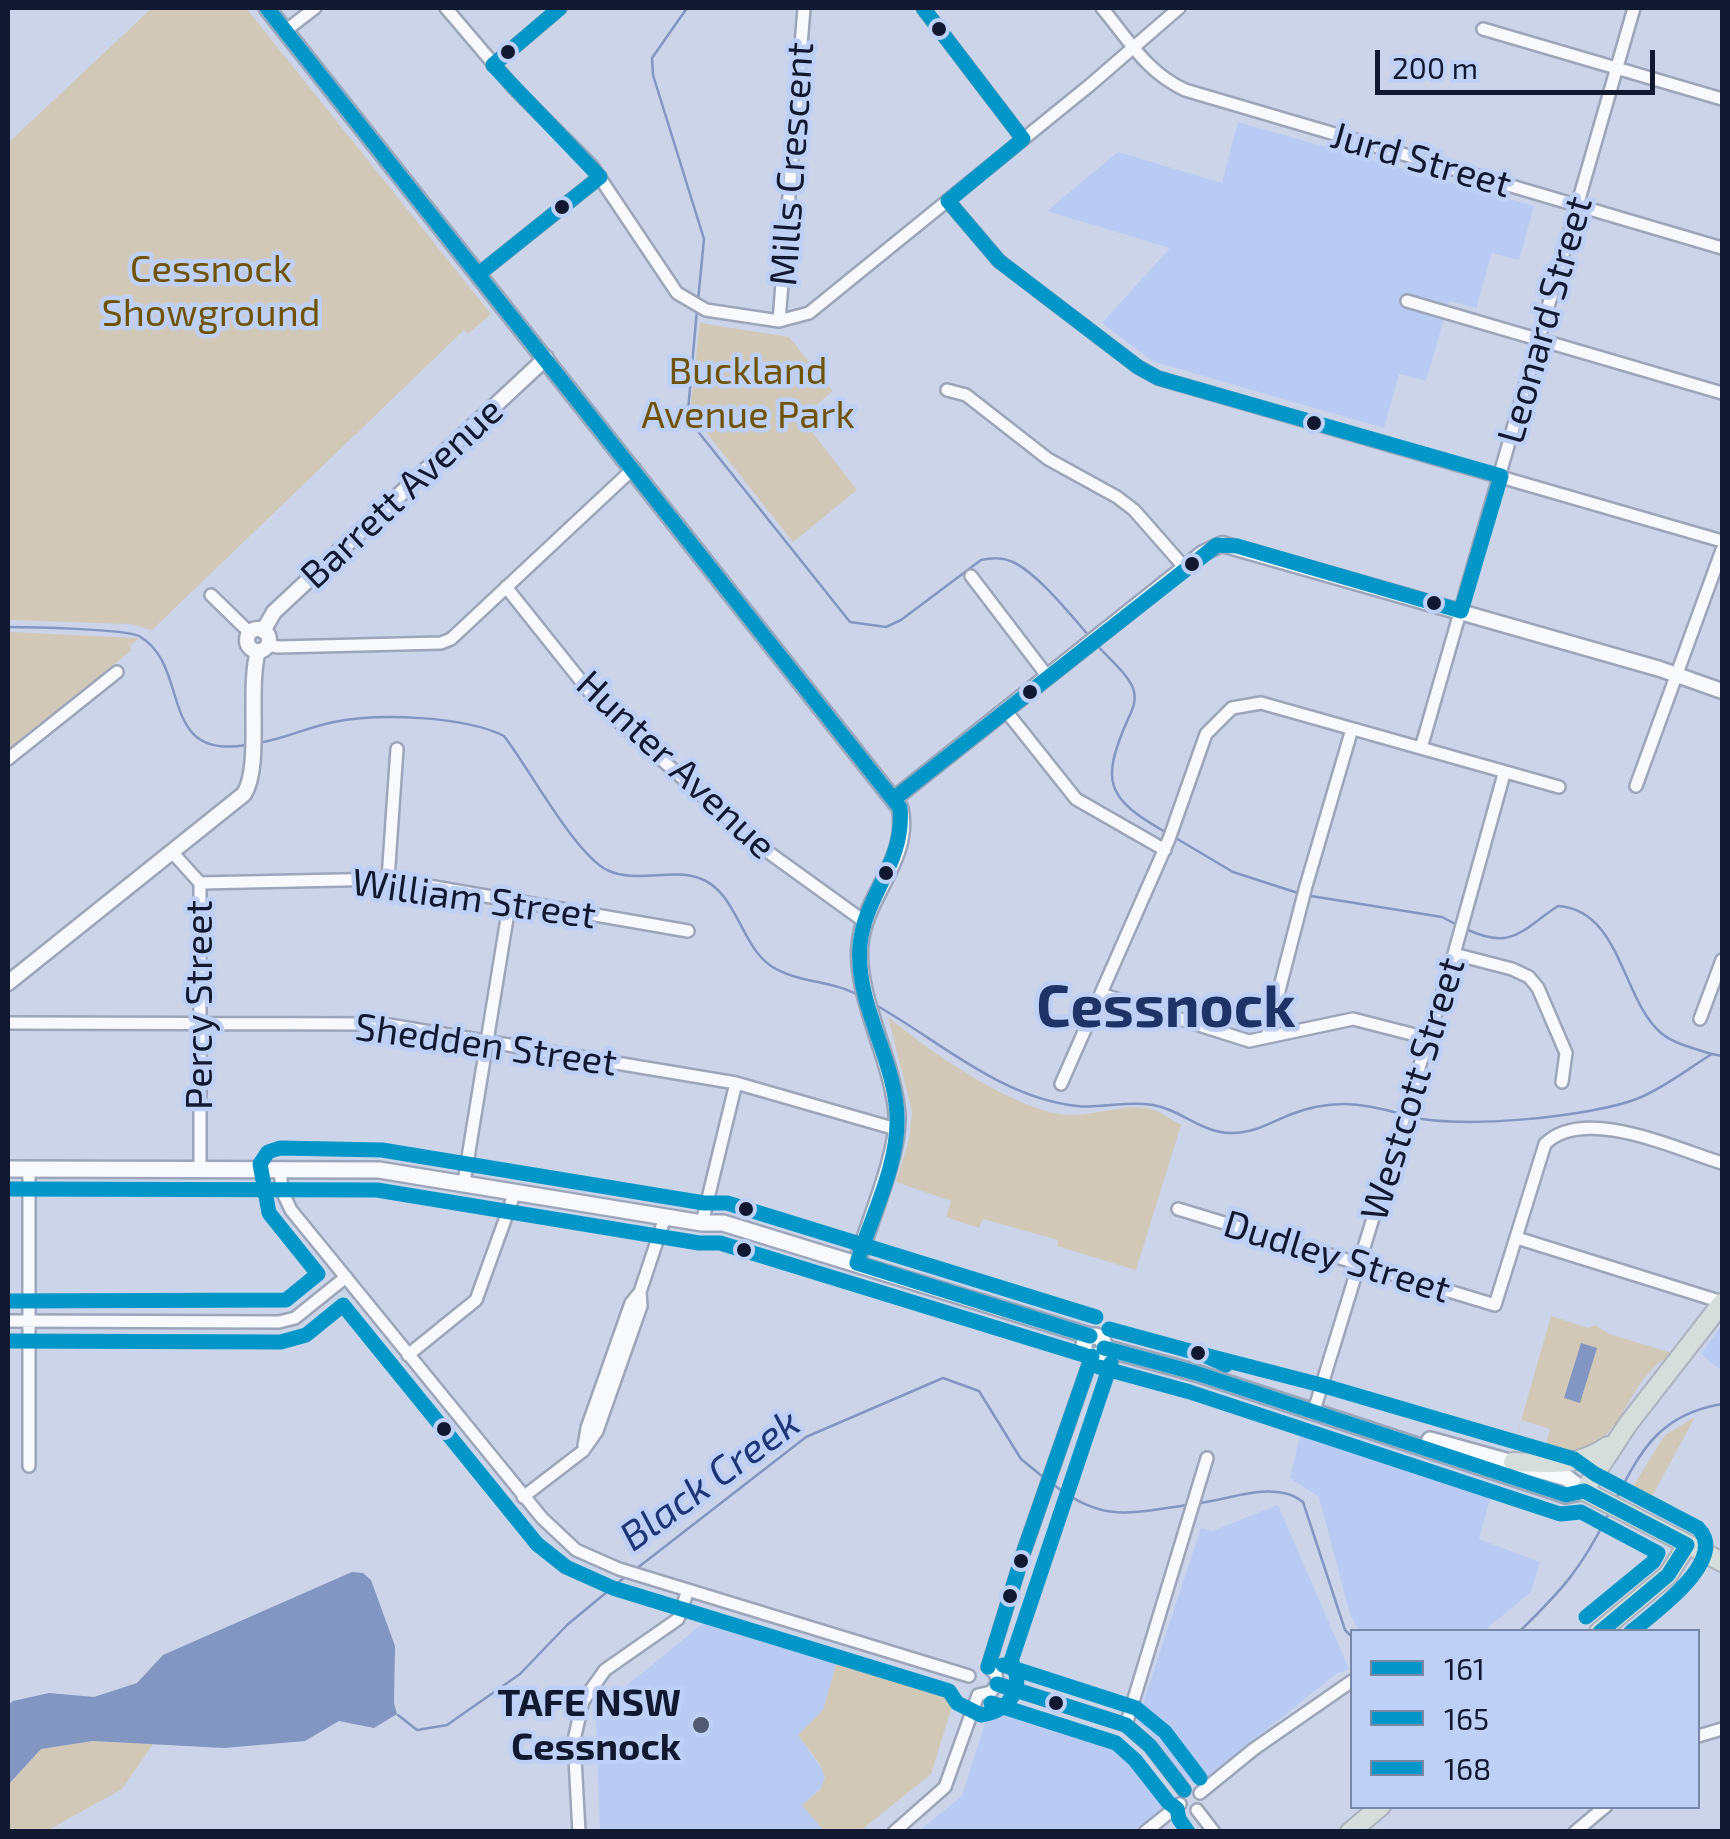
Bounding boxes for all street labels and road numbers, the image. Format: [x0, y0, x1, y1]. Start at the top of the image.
street label: Mills Crescent [761, 40, 823, 288]
street label: Jurd Street [1326, 113, 1516, 207]
street label: Leonard Street [1488, 191, 1602, 449]
street label: Barrett Avenue [292, 388, 512, 598]
street label: Hunter Avenue [567, 661, 785, 869]
street label: William Street [349, 859, 599, 939]
street label: Percy Street [176, 900, 222, 1110]
street label: Westcott Street [1351, 952, 1475, 1226]
street label: Shedden Street [352, 1004, 620, 1086]
street label: Dudley Street [1218, 1201, 1456, 1313]

